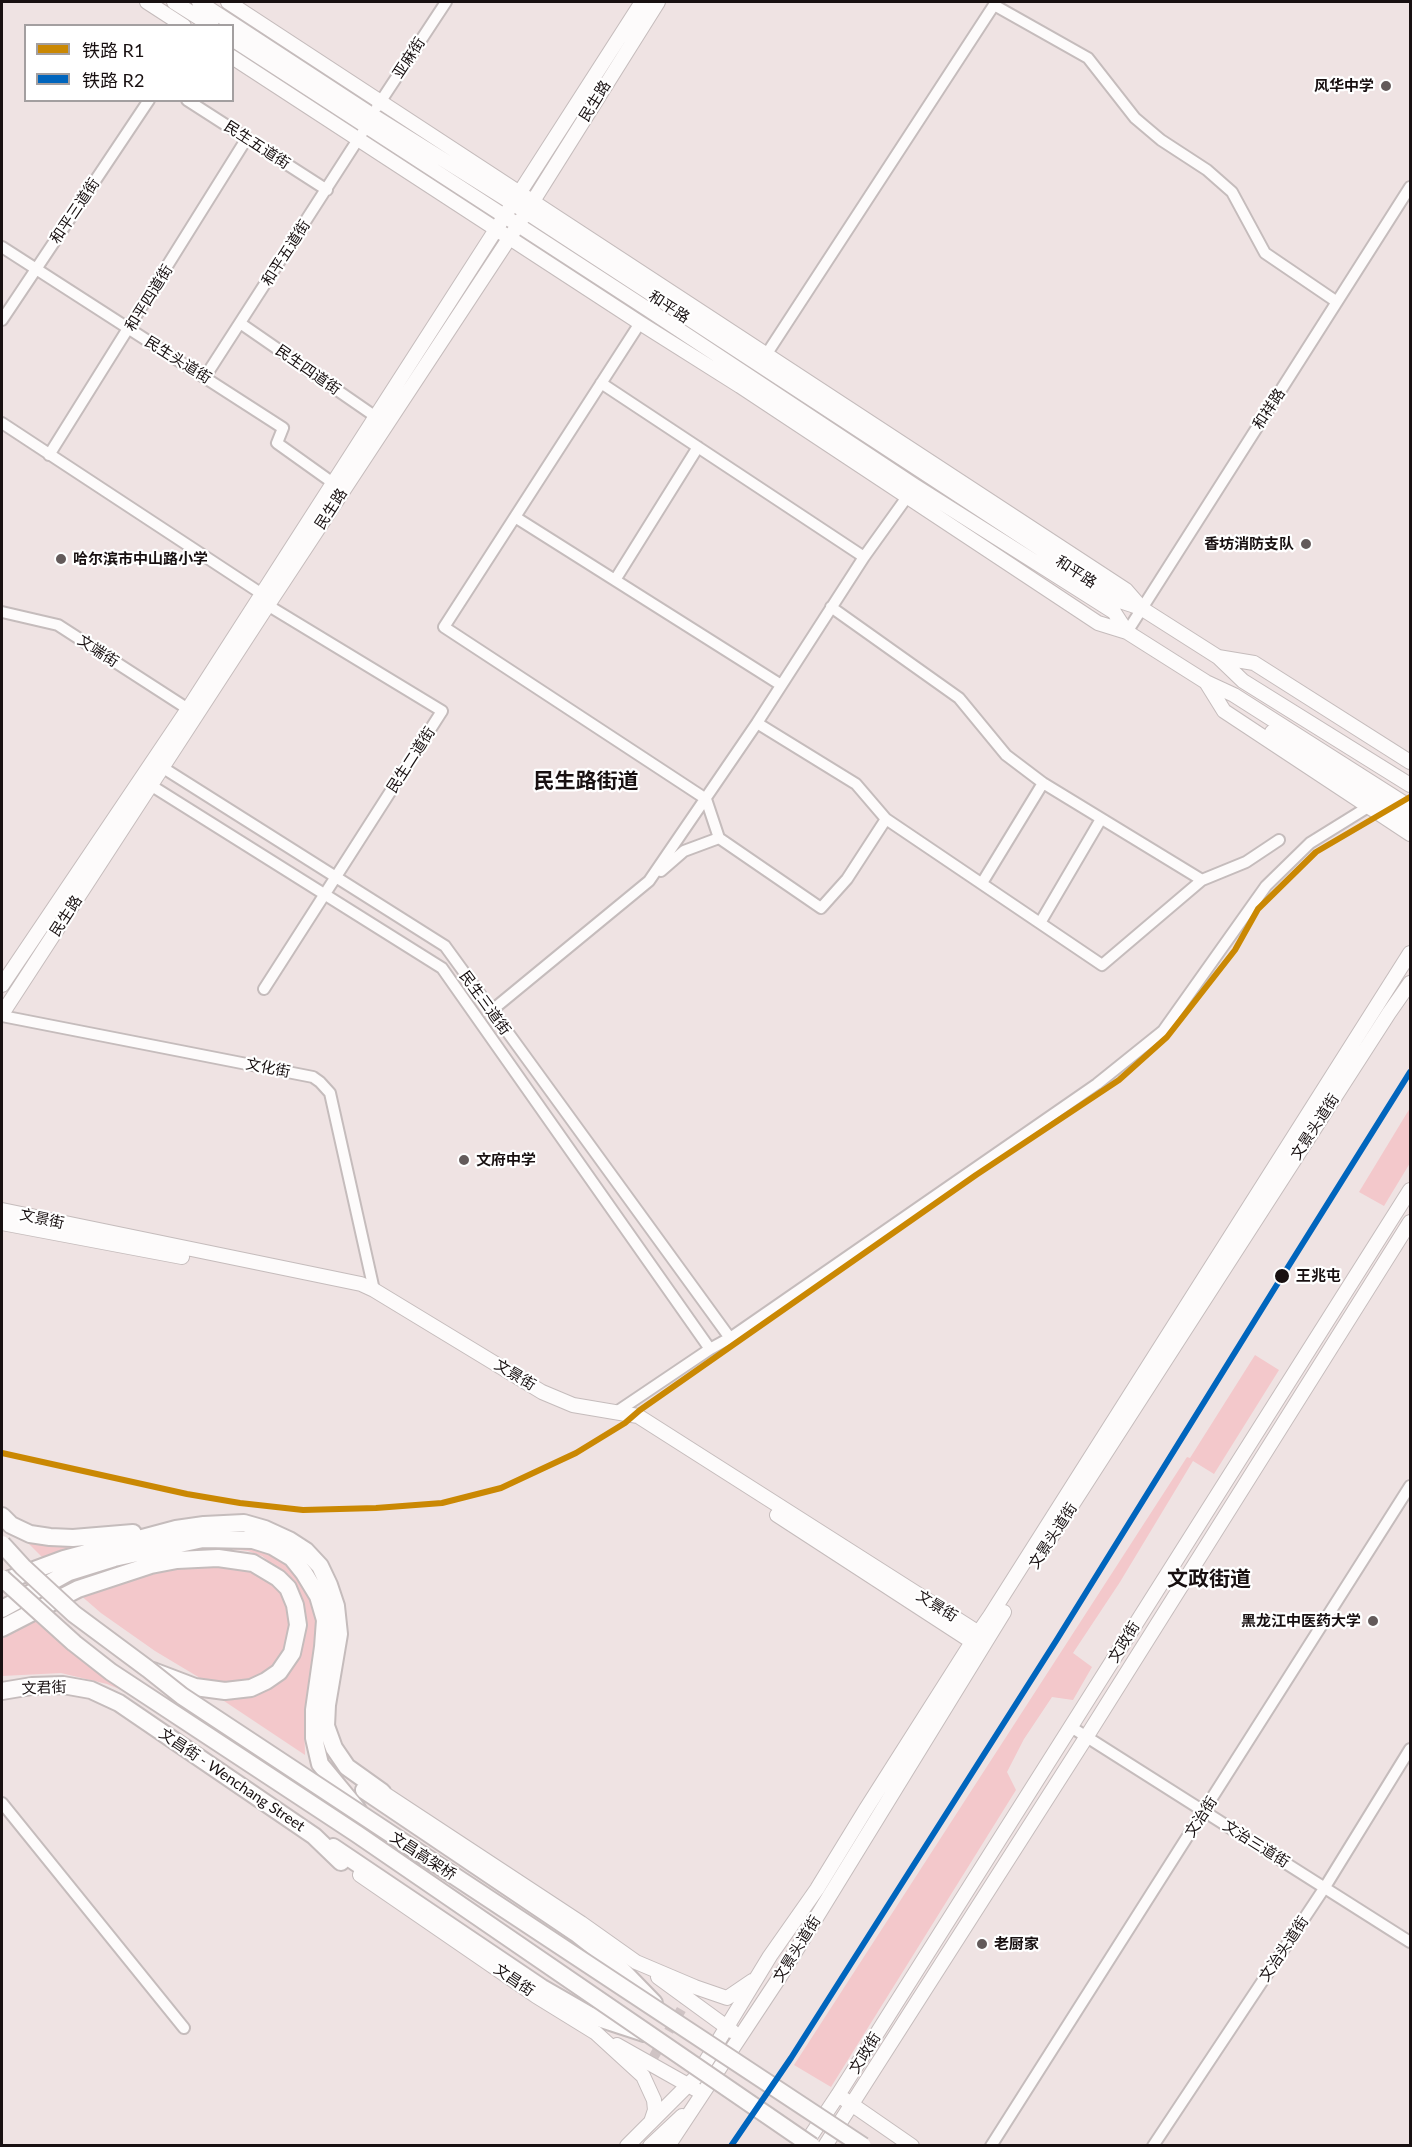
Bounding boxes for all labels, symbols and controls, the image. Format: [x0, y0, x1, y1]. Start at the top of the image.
legend [24, 24, 234, 102]
street label: 亚麻街 [389, 34, 429, 82]
text: 铁路 R1 [82, 39, 144, 61]
text: 铁路 R2 [82, 69, 144, 91]
street label: 民生路 [575, 77, 615, 125]
place label: 风华中学 [1314, 77, 1374, 95]
marker: 风华中学 [1379, 79, 1393, 93]
street label: 民生五道街 [221, 117, 293, 173]
street label: 和平三道街 [47, 175, 103, 247]
street label: 和平五道街 [258, 217, 314, 289]
street label: 和平四道街 [121, 261, 177, 335]
street label: 和平路 [645, 287, 693, 327]
street label: 民生头道街 [141, 332, 215, 388]
street label: 民生四道街 [272, 341, 344, 399]
street label: 和祥路 [1249, 385, 1289, 433]
street label: 民生路 [311, 485, 351, 533]
place label: 香坊消防支队 [1204, 535, 1294, 553]
marker: 香坊消防支队 [1299, 537, 1313, 551]
place label: 哈尔滨市中山路小学 [73, 550, 208, 568]
marker: 哈尔滨市中山路小学 [54, 552, 68, 566]
street label: 和平路 [1052, 552, 1100, 592]
street label: 文端街 [74, 631, 122, 671]
street label: 民生二道街 [383, 724, 439, 796]
district label: 民生路街道 [534, 768, 638, 794]
street label: 民生路 [46, 892, 86, 940]
street label: 民生三道街 [456, 967, 514, 1039]
street label: 文化街 [244, 1055, 292, 1081]
street label: 文景头道街 [1287, 1091, 1343, 1163]
place label: 文府中学 [476, 1151, 536, 1169]
marker: 文府中学 [457, 1153, 471, 1167]
street label: 文景街 [18, 1206, 66, 1232]
marker: 王兆屯 [1273, 1267, 1291, 1285]
place label: 王兆屯 [1296, 1267, 1341, 1285]
street label: 文景街 [491, 1356, 539, 1394]
street label: 文景头道街 [1025, 1500, 1081, 1572]
district label: 文政街道 [1167, 1566, 1251, 1592]
street label: 文景街 [913, 1586, 961, 1626]
place label: 黑龙江中医药大学 [1241, 1612, 1361, 1630]
marker: 黑龙江中医药大学 [1366, 1614, 1380, 1628]
street label: 文政街 [1104, 1618, 1144, 1666]
street label: 文君街 [21, 1678, 67, 1698]
street label: 文昌街 - Wenchang Street [156, 1725, 308, 1835]
street label: 文治街 [1181, 1793, 1221, 1841]
street label: 文治三道街 [1219, 1816, 1293, 1872]
street label: 文昌高架桥 [387, 1828, 459, 1884]
street label: 文景头道街 [769, 1912, 825, 1986]
street label: 文治头道街 [1256, 1913, 1312, 1985]
place label: 老厨家 [994, 1935, 1039, 1953]
marker: 老厨家 [975, 1937, 989, 1951]
street label: 文昌街 [490, 1960, 538, 2000]
street label: 文政街 [845, 2029, 885, 2077]

